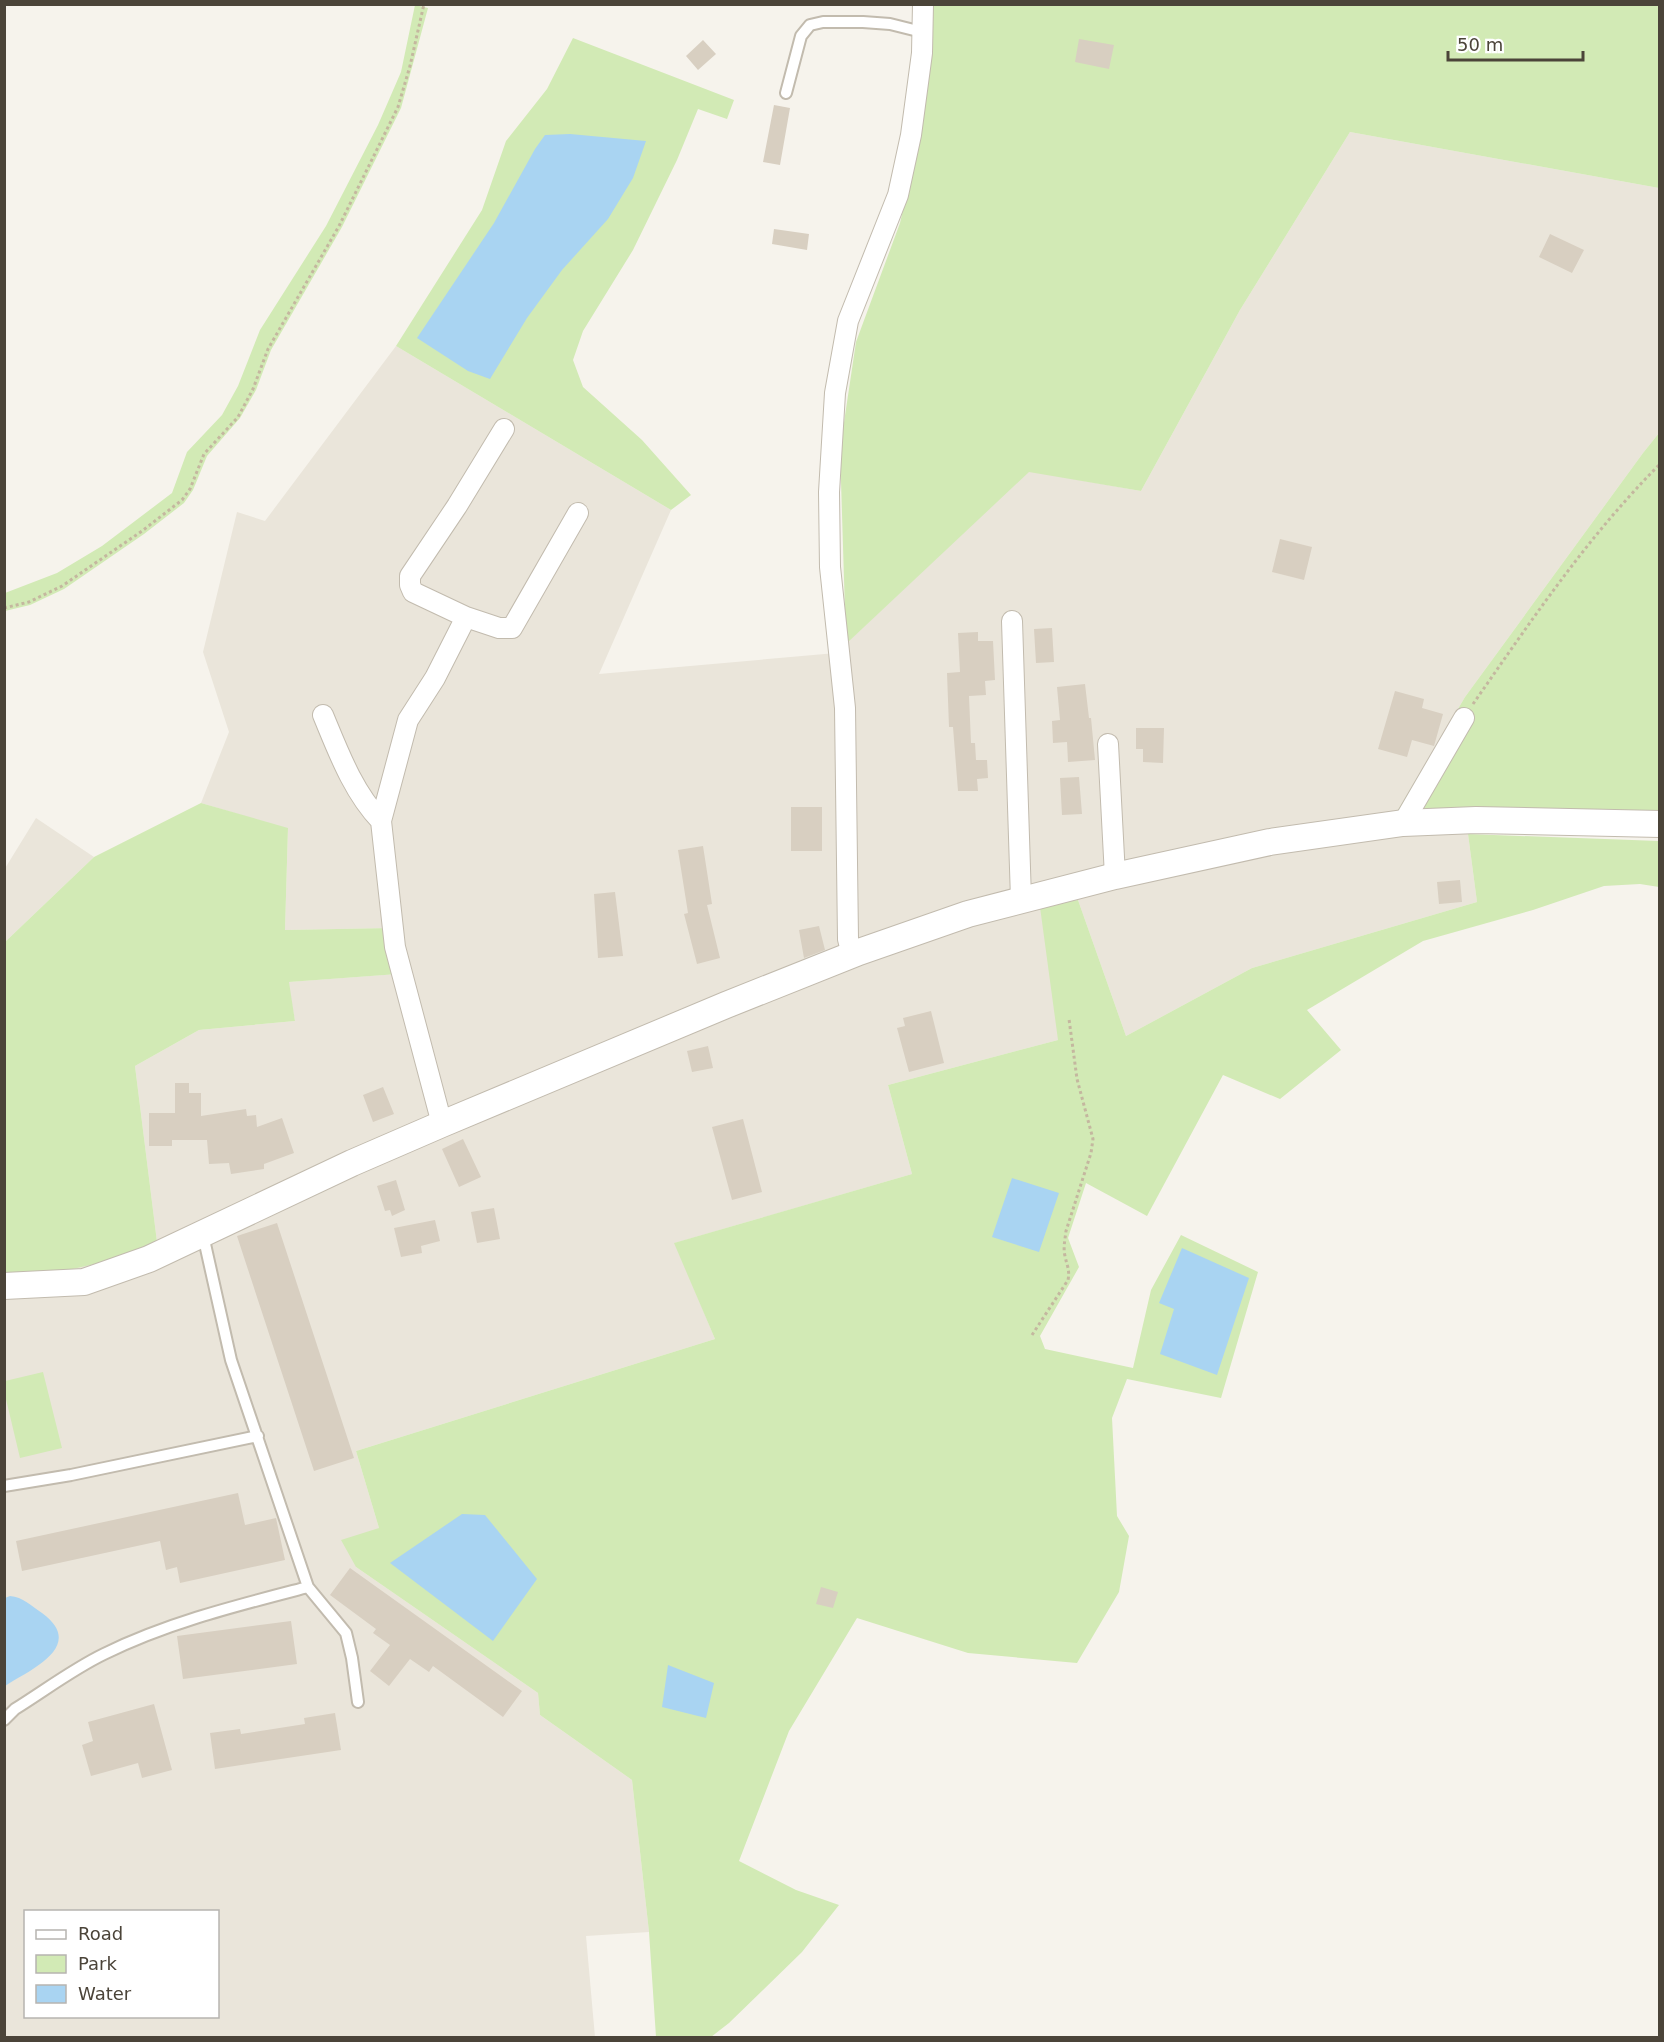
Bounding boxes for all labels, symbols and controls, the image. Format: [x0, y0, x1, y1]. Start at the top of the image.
scale bar [1448, 24, 1583, 62]
text: 50 m [1457, 34, 1503, 55]
legend [24, 1910, 219, 2018]
text: Road [78, 1923, 123, 1944]
text: Park [78, 1953, 117, 1974]
text: Water [78, 1983, 132, 2004]

